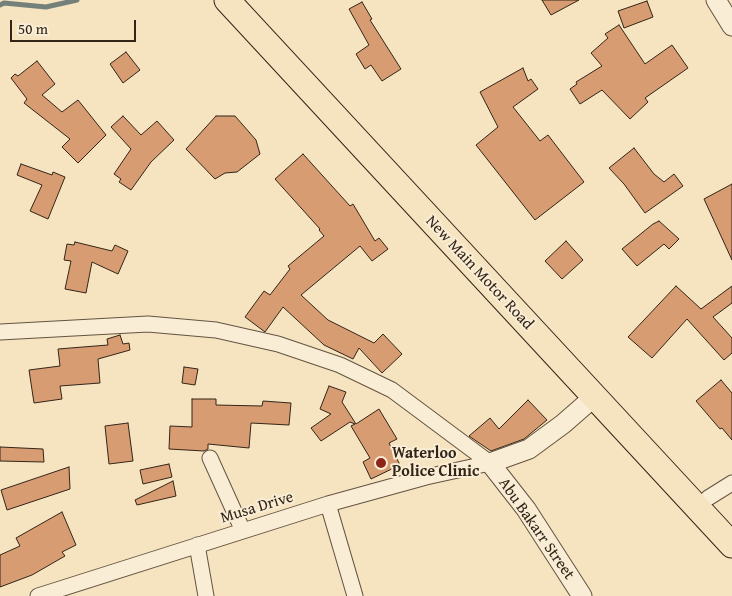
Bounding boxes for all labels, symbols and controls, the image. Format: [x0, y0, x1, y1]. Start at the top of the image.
scale bar [12, 10, 139, 42]
text: 50 m [18, 18, 48, 39]
street label: New Main Motor Road [421, 212, 537, 334]
place label: Waterloo Police Clinic [392, 444, 479, 482]
marker: Waterloo Police Clinic [374, 456, 388, 470]
street label: Abu Bakarr Street [494, 474, 578, 584]
street label: Musa Drive [218, 488, 296, 528]

